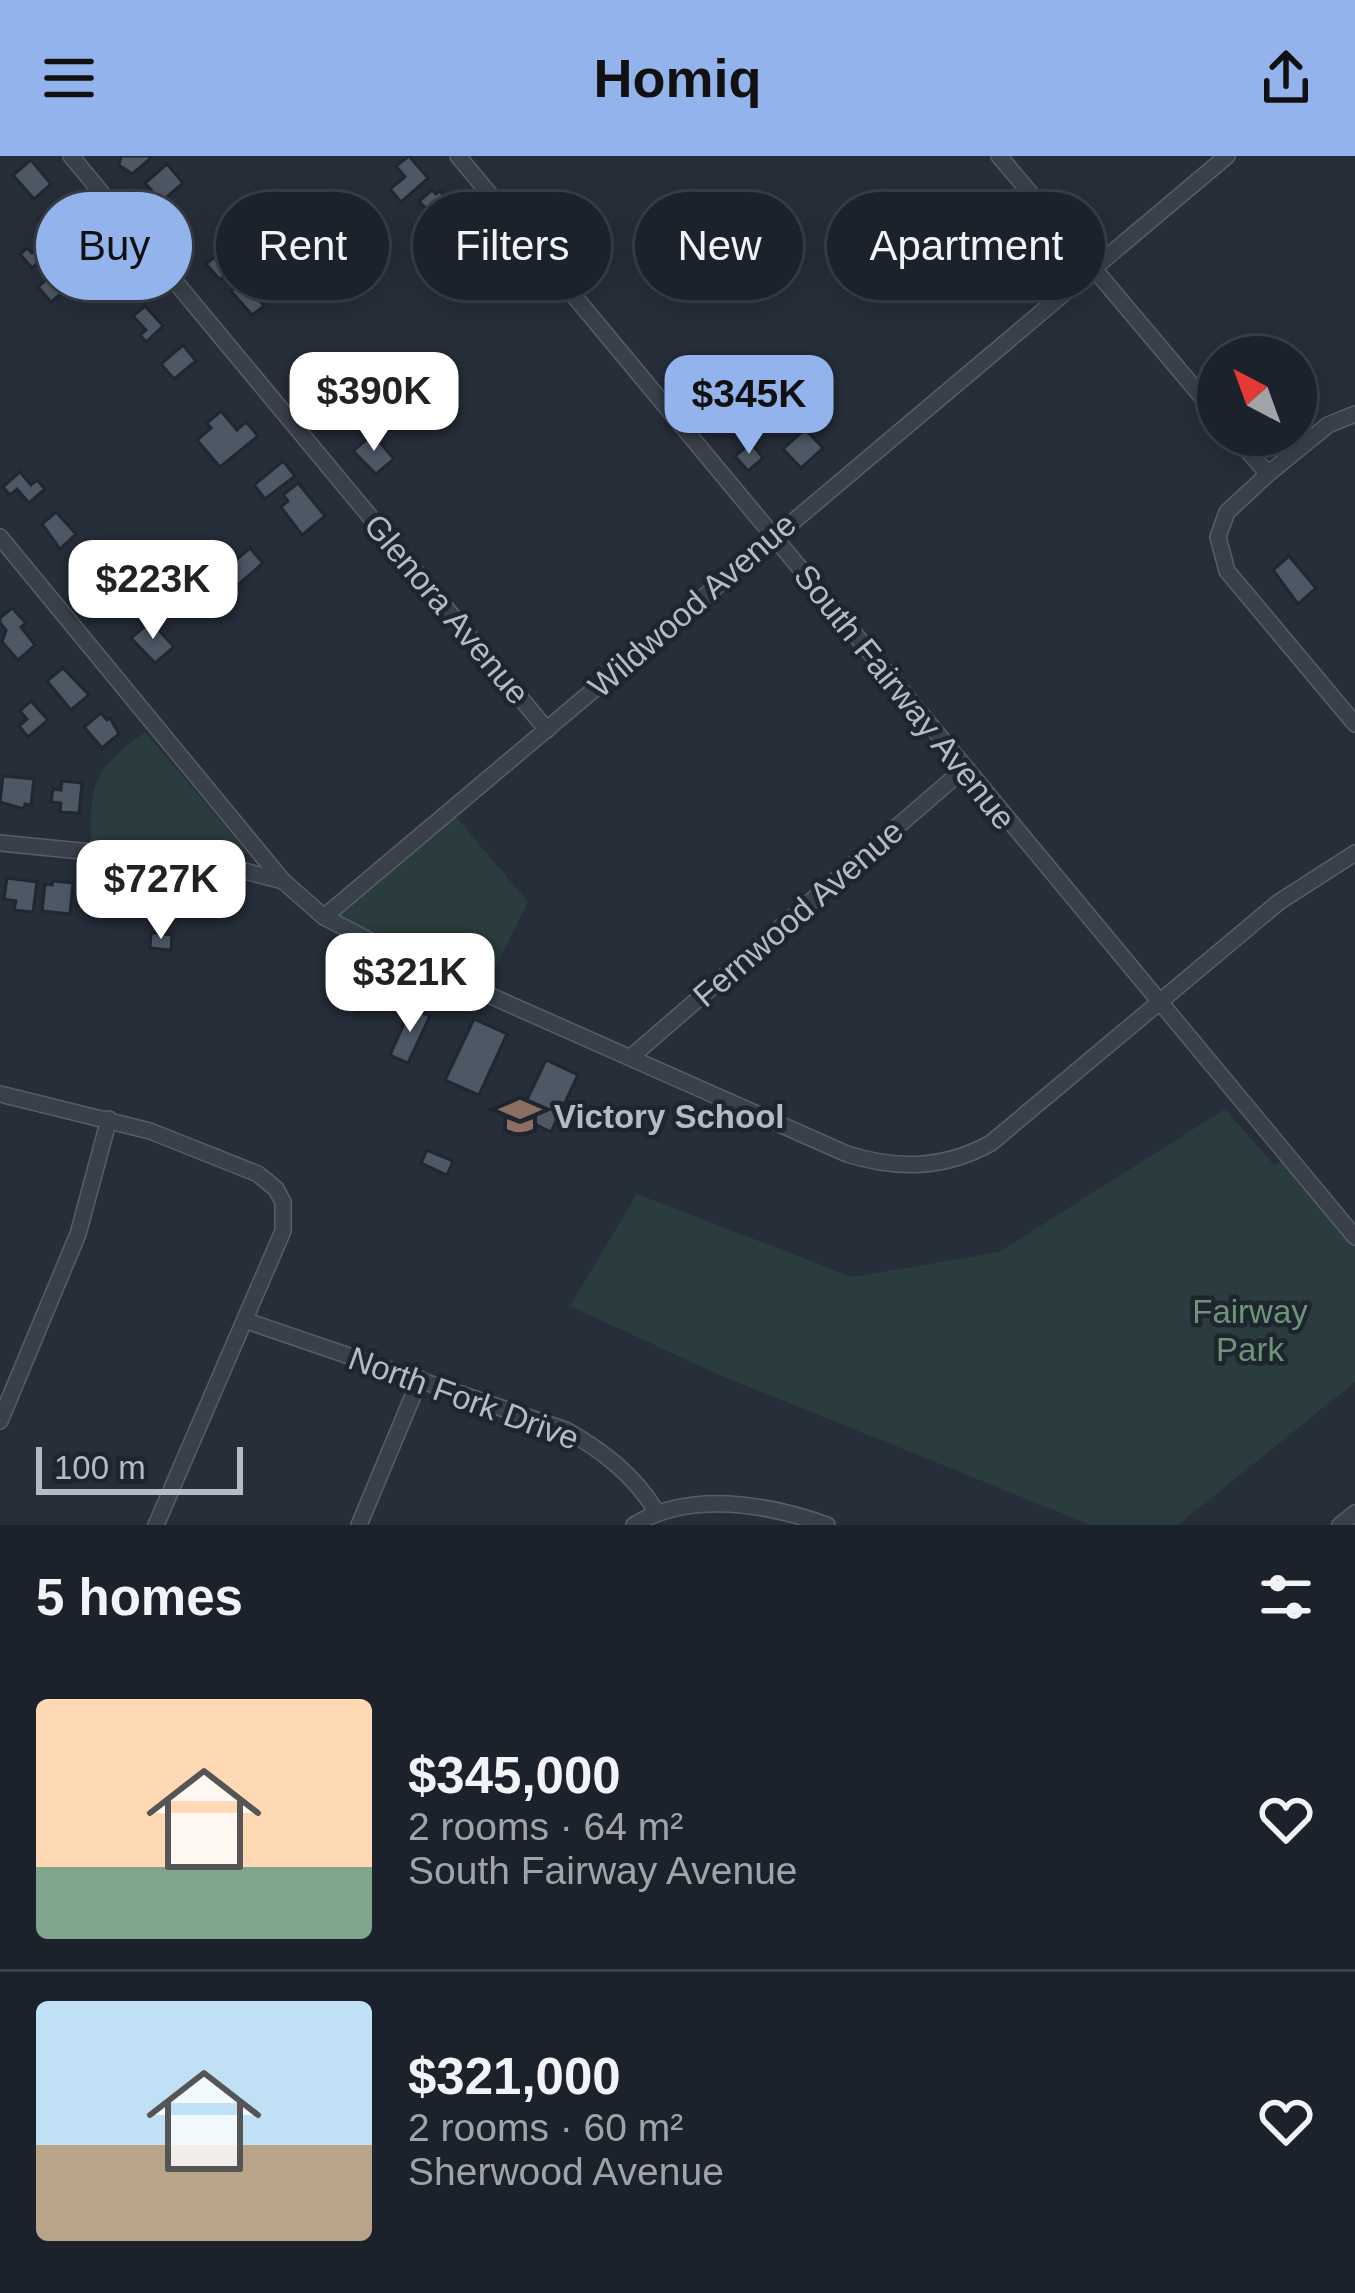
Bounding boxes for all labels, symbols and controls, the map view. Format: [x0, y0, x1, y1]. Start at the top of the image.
icon: menu [36, 45, 102, 111]
icon: share [1253, 45, 1319, 111]
text: Homiq [594, 48, 762, 108]
chip: Buy [36, 192, 192, 300]
chip: Rent [216, 192, 389, 300]
chip: Filters [413, 192, 611, 300]
chip: New [635, 192, 803, 300]
chip: Apartment [827, 192, 1105, 300]
north arrow [1197, 336, 1317, 456]
map controls [1197, 336, 1317, 456]
pin: $390K [290, 352, 458, 454]
pin: $345K [665, 355, 833, 457]
text: $390K [317, 369, 431, 412]
text: $345K [692, 372, 806, 415]
street label: Wildwood Avenue [581, 505, 803, 705]
street label: Glenora Avenue [357, 507, 537, 711]
pin: $223K [69, 540, 237, 642]
text: $223K [96, 557, 210, 600]
street label: South Fairway Avenue [787, 557, 1023, 837]
street label: Fernwood Avenue [686, 812, 910, 1014]
pin: $727K [77, 840, 245, 942]
text: $727K [104, 857, 218, 900]
pin: $321K [326, 933, 494, 1035]
text: $321K [353, 950, 467, 993]
school or university icon: Victory School [497, 1093, 543, 1139]
place label: Victory School [554, 1098, 784, 1135]
park label: Fairway Park [1192, 1293, 1308, 1368]
street label: North Fork Drive [344, 1339, 584, 1457]
scale bar [36, 1441, 243, 1494]
text: 100 m [54, 1449, 146, 1486]
icon: filters [1253, 1564, 1319, 1630]
text: 5 homes [36, 1569, 243, 1626]
icon: home [132, 1747, 276, 1891]
text: $345,000 [408, 1747, 621, 1804]
icon: heart [1253, 1786, 1319, 1852]
text: 2 rooms · 64 m² [408, 1805, 683, 1848]
text: South Fairway Avenue [408, 1849, 798, 1892]
text: $321,000 [408, 2048, 621, 2105]
icon: home [132, 2049, 276, 2193]
icon: heart [1253, 2088, 1319, 2154]
text: 2 rooms · 60 m² [408, 2106, 683, 2149]
text: Sherwood Avenue [408, 2150, 724, 2193]

